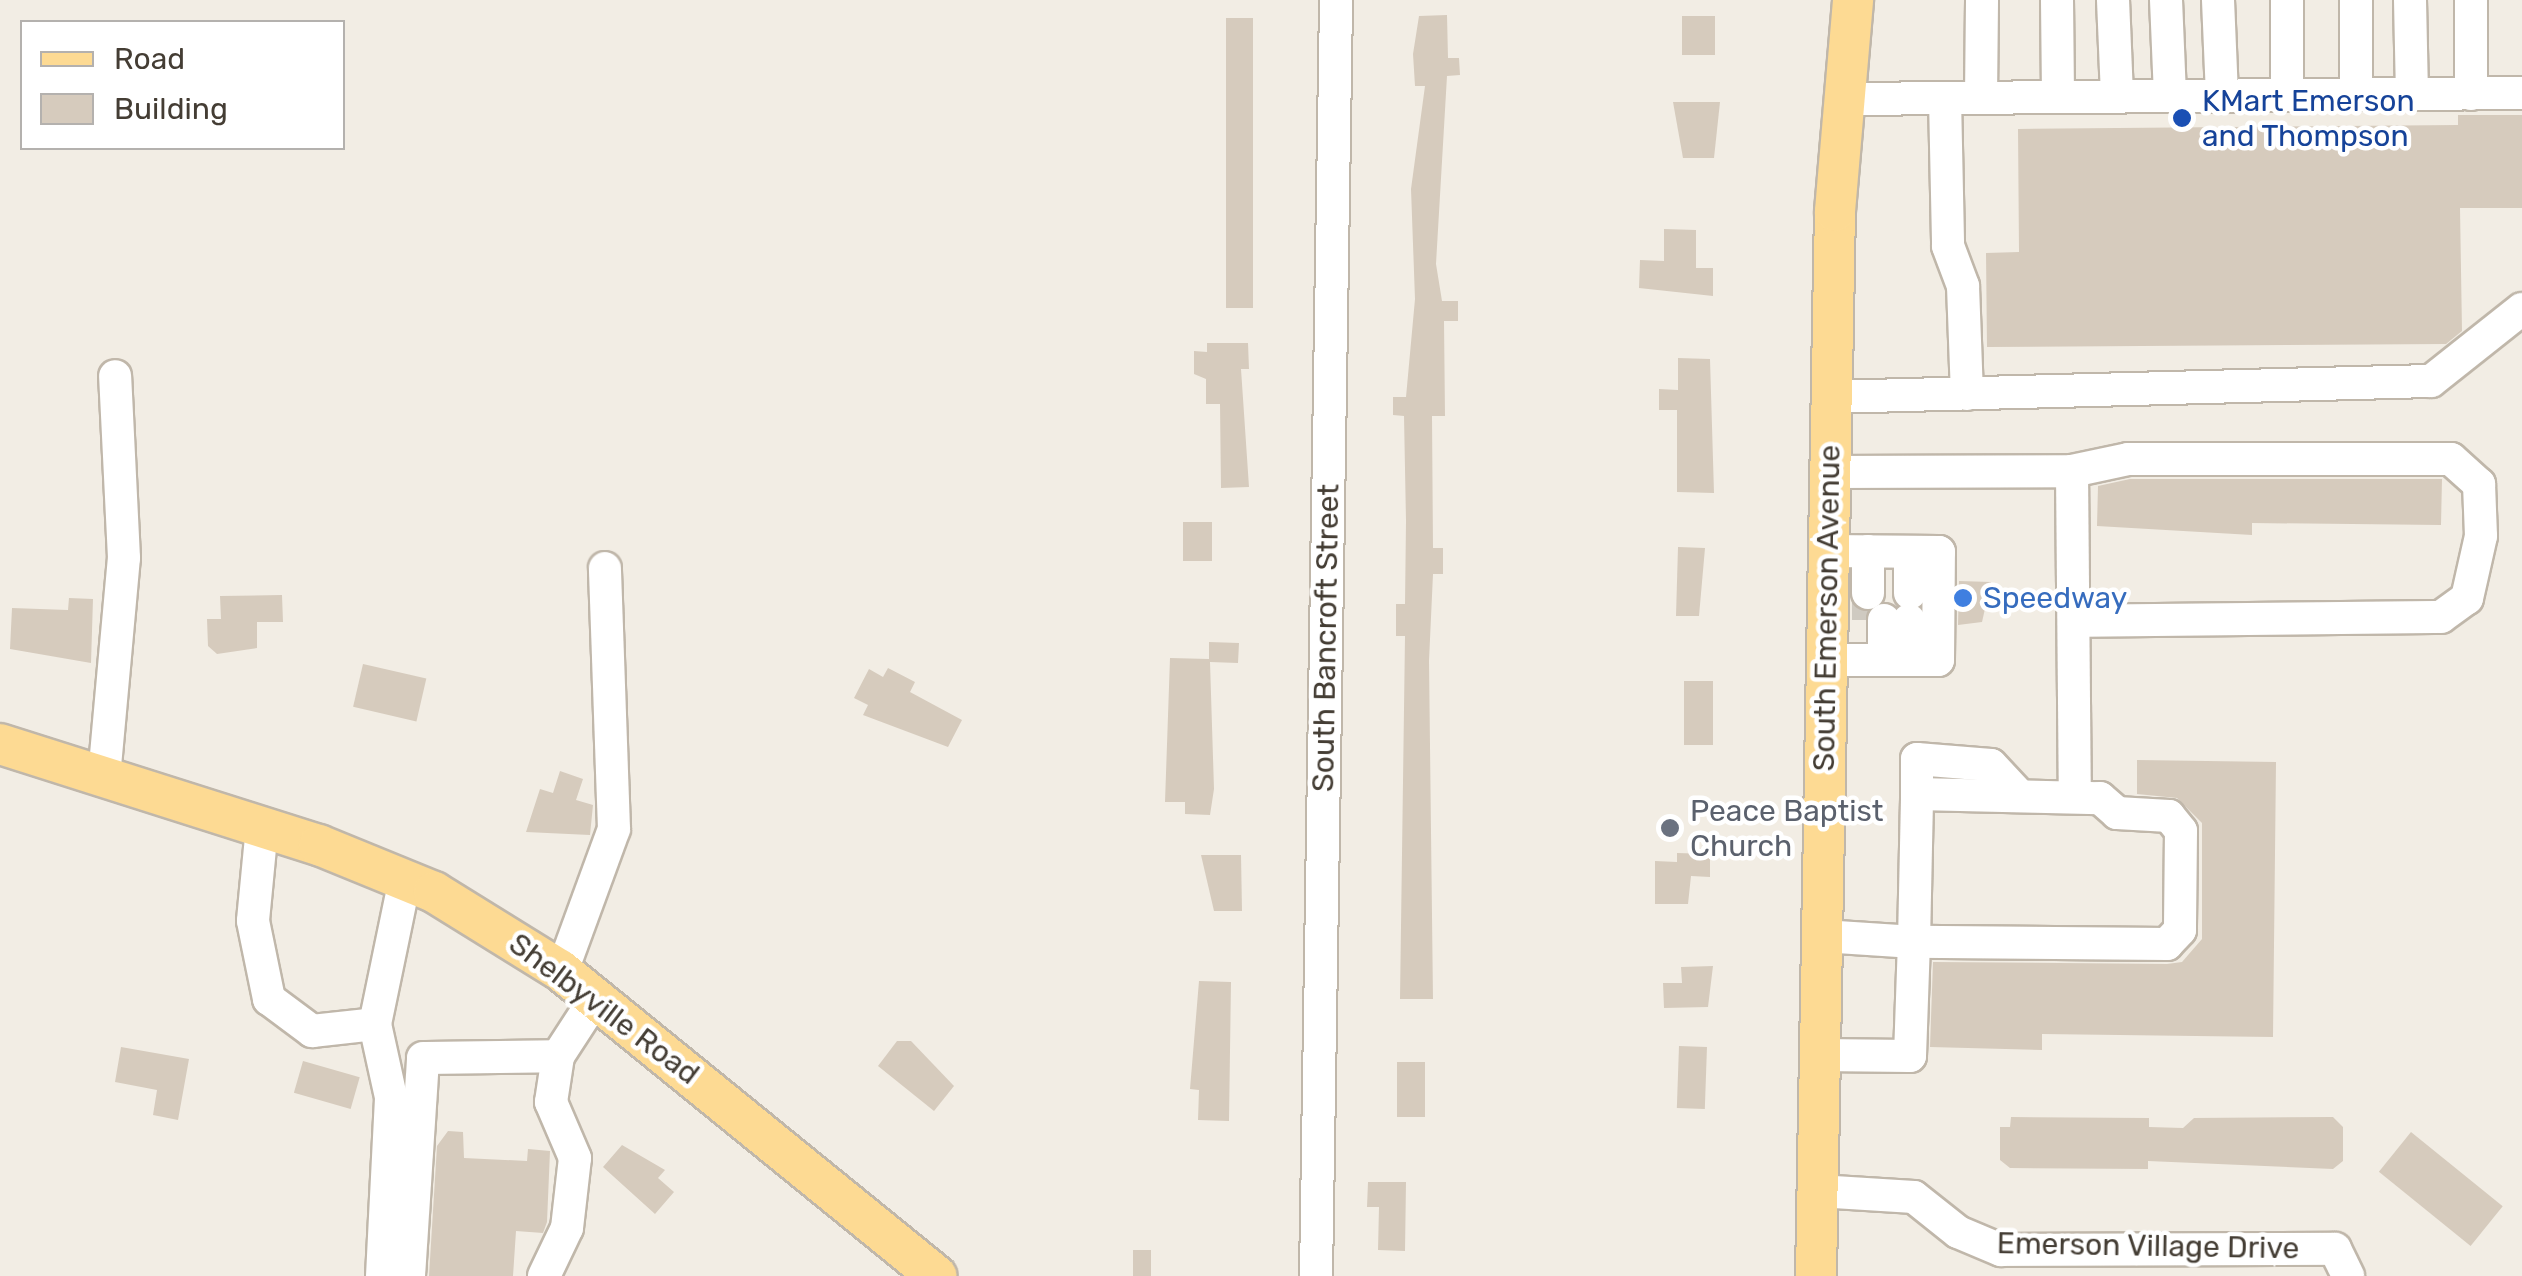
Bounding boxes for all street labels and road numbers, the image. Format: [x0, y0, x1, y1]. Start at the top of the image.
street label: South Emerson Avenue [1806, 444, 1848, 772]
street label: South Bancroft Street [1305, 484, 1347, 792]
street label: Shelbyville Road [502, 926, 706, 1092]
street label: Emerson Village Drive [1996, 1225, 2300, 1267]

